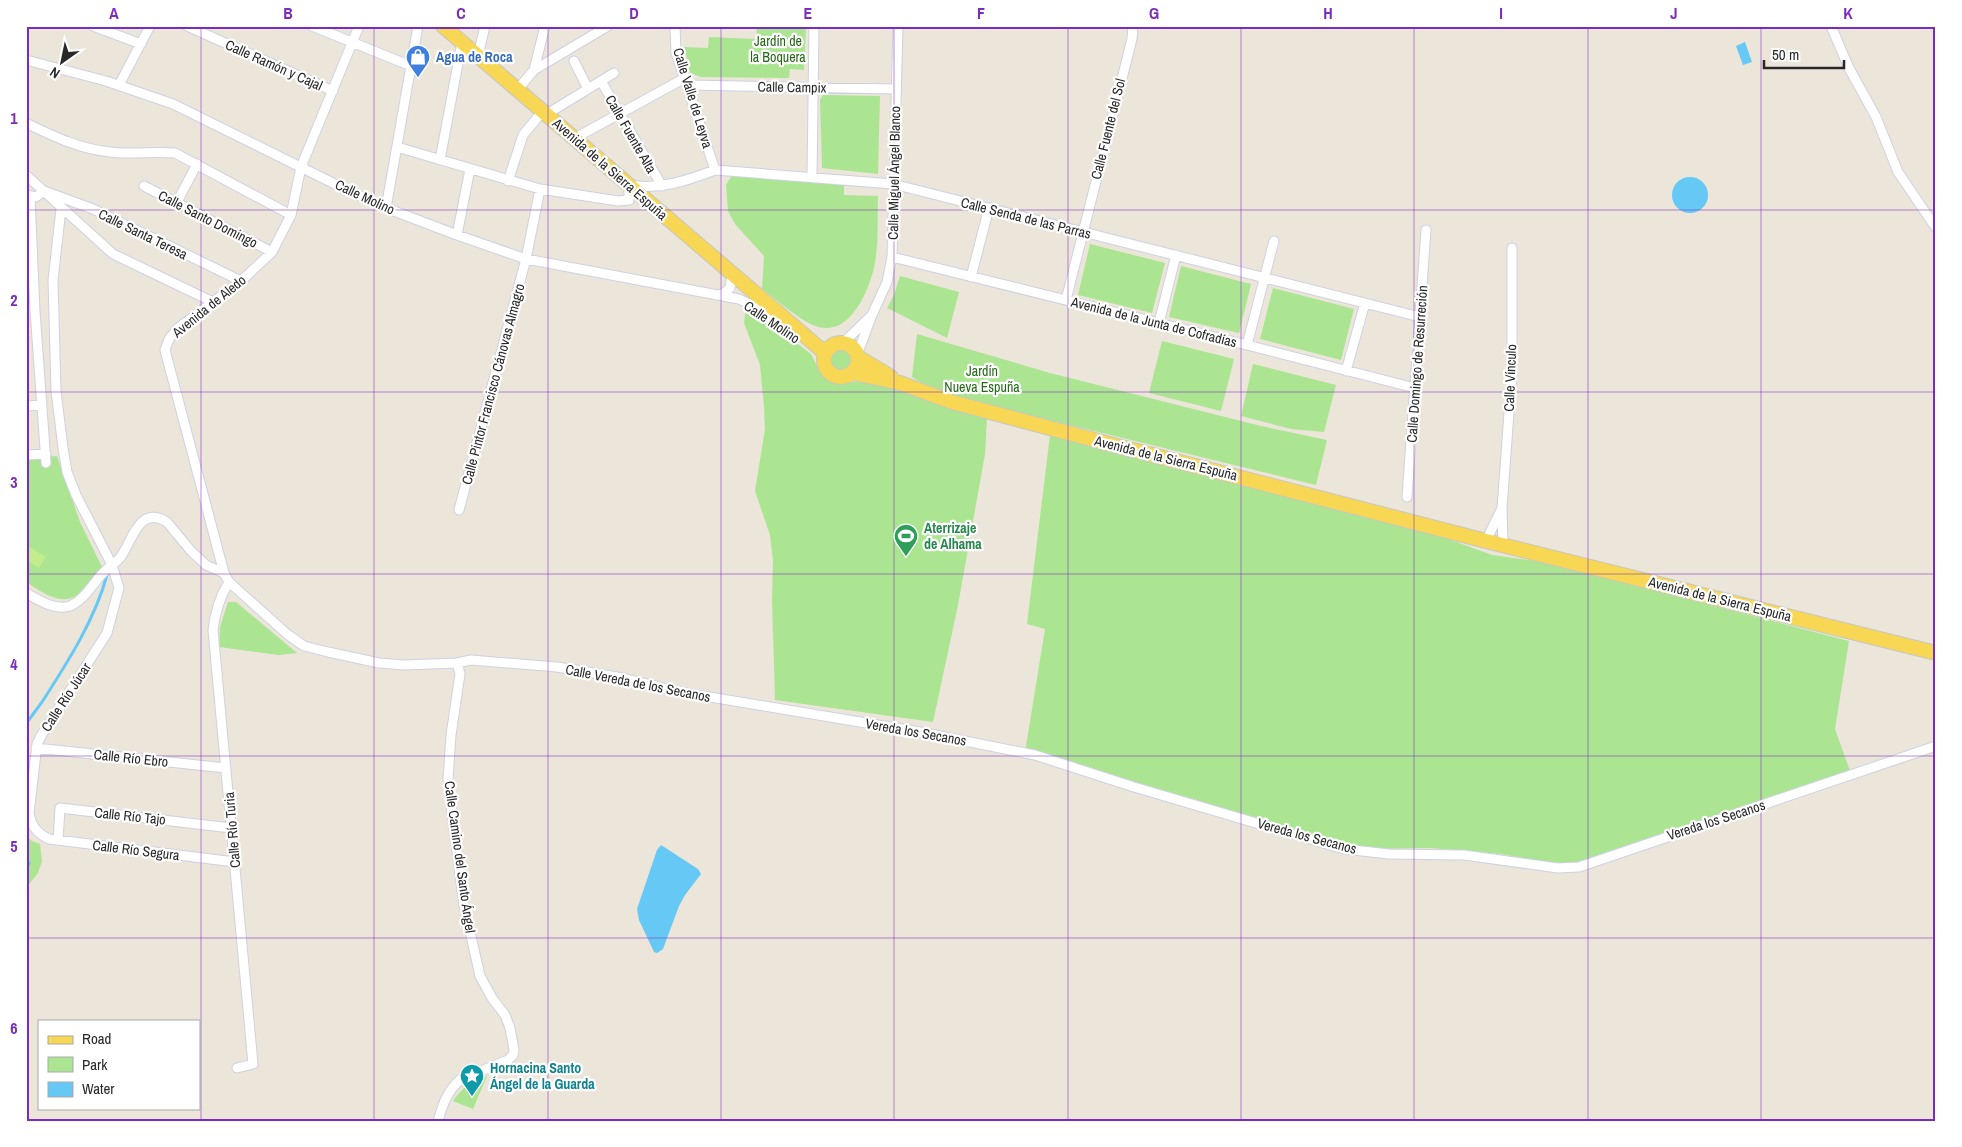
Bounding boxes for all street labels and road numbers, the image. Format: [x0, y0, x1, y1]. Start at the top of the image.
street label: Calle Ramón y Cajal [223, 36, 325, 94]
street label: Calle Valle de Leyva [669, 46, 717, 151]
street label: Calle Campix [757, 77, 827, 97]
street label: Calle Fuente del Sol [1087, 77, 1129, 181]
street label: Calle Fuente Alta [601, 92, 661, 177]
street label: Calle Miguel Ángel Blanco [884, 106, 904, 240]
street label: Avenida de la Sierra Espuña [548, 113, 672, 224]
street label: Calle Molino [332, 175, 398, 219]
street label: Calle Santo Domingo [155, 186, 261, 252]
street label: Calle Senda de las Parras [959, 193, 1093, 243]
street label: Calle Santa Teresa [96, 205, 191, 264]
street label: Avenida de Aledo [168, 271, 250, 342]
street label: Calle Pintor Francisco Cánovas Almagro [457, 282, 529, 486]
street label: Calle Domingo de Resurreción [1403, 285, 1431, 443]
street label: Avenida de la Junta de Cofradías [1068, 292, 1239, 351]
street label: Calle Molino [741, 297, 803, 347]
street label: Calle Vínculo [1500, 344, 1520, 412]
street label: Avenida de la Sierra Espuña [1092, 431, 1240, 485]
street label: Avenida de la Sierra Espuña [1646, 572, 1794, 626]
street label: Calle Río Júcar [37, 659, 95, 735]
street label: Calle Vereda de los Secanos [564, 660, 712, 706]
street label: Vereda los Secanos [864, 714, 968, 750]
street label: Calle Río Ebro [93, 745, 169, 771]
street label: Calle Camino del Santo Ángel [440, 780, 480, 934]
street label: Calle Río Turia [220, 791, 244, 869]
street label: Vereda los Secanos [1665, 796, 1768, 844]
street label: Calle Río Tajo [94, 803, 166, 829]
street label: Vereda los Secanos [1255, 814, 1359, 858]
street label: Calle Río Segura [92, 836, 181, 864]

